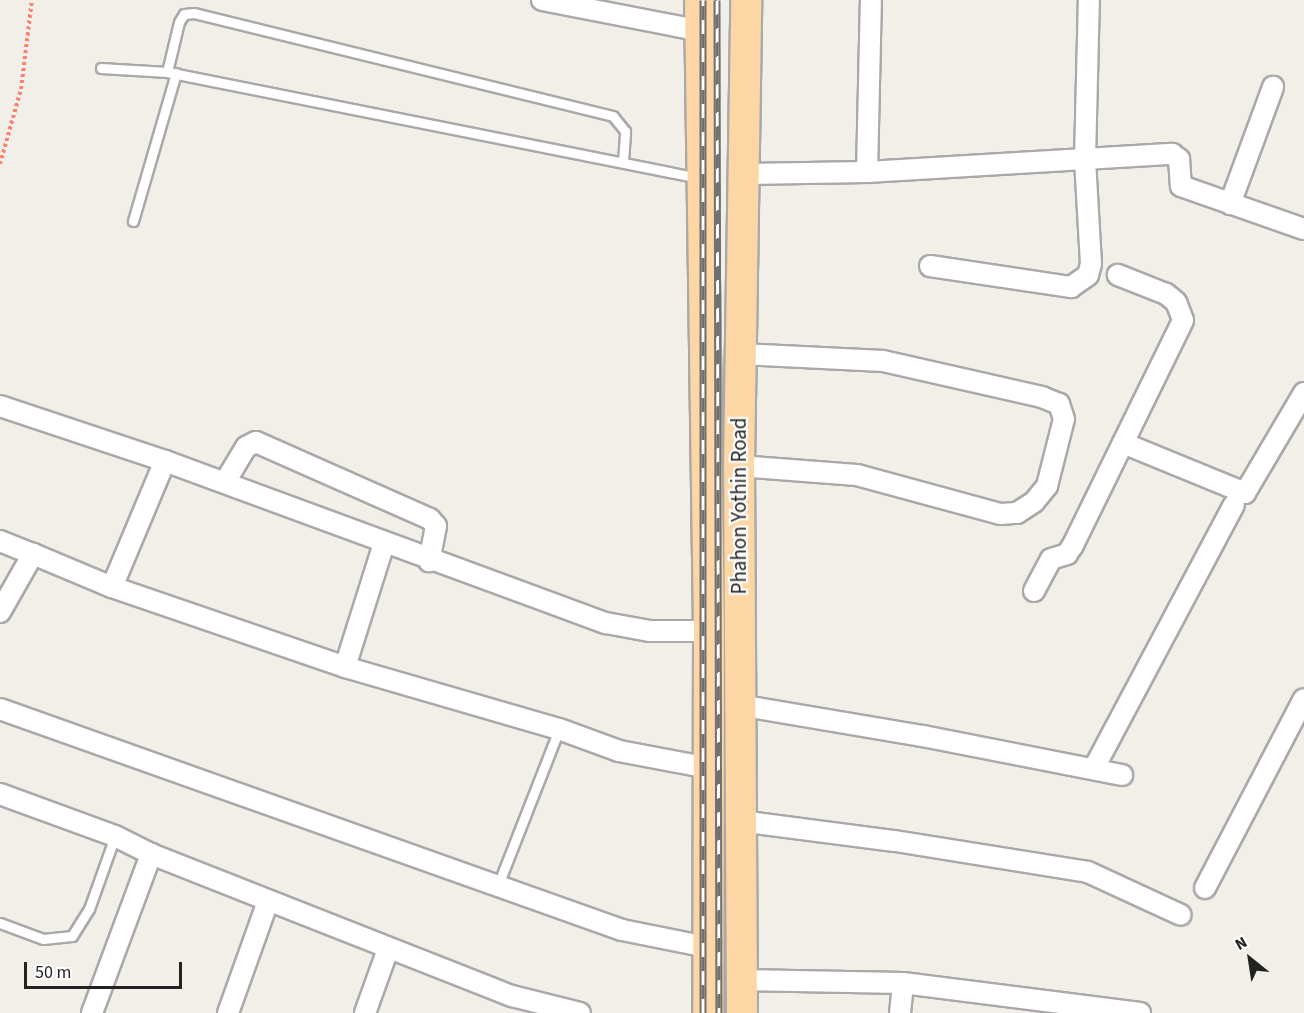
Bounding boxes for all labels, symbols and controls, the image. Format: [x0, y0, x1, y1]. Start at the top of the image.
street label: Phahon Yothin Road [726, 418, 752, 594]
north arrow [1220, 929, 1280, 989]
text: N [1231, 931, 1251, 956]
scale bar [27, 950, 184, 988]
text: 50 m [35, 960, 71, 985]

